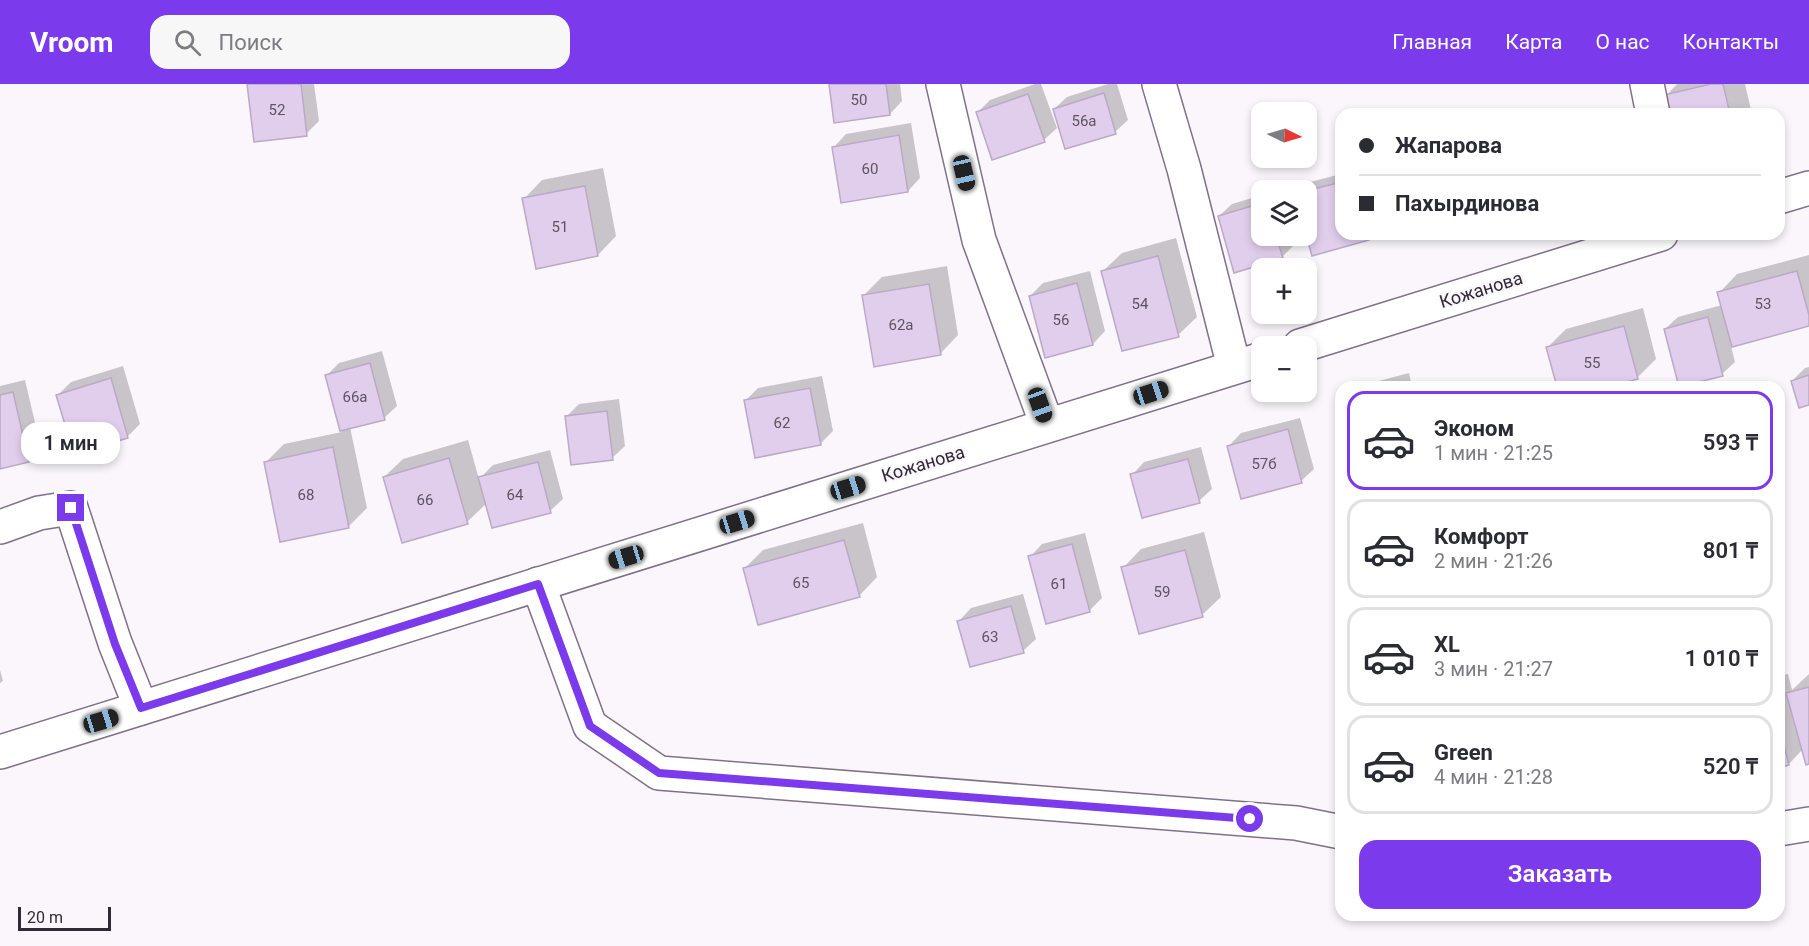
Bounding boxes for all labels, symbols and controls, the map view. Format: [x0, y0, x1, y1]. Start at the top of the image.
search box [150, 15, 570, 69]
text: Vroom [30, 26, 114, 59]
icon: search [171, 26, 204, 59]
text: Поиск [219, 30, 283, 55]
text: Главная [1392, 30, 1472, 54]
text: Карта [1505, 30, 1562, 54]
text: О нас [1595, 30, 1650, 54]
text: Контакты [1683, 30, 1779, 54]
house number: 50 [851, 91, 867, 109]
house number: 52 [269, 101, 285, 119]
north arrow [1251, 102, 1317, 168]
map controls [1251, 102, 1317, 402]
house number: 56а [1071, 112, 1097, 130]
text: Жапарова [1395, 133, 1502, 158]
car [951, 153, 977, 193]
house number: 60 [862, 160, 878, 178]
button: layers [1251, 180, 1317, 246]
text: Пахырдинова [1395, 191, 1539, 216]
house number: 51 [552, 218, 568, 236]
button: + [1251, 258, 1317, 324]
street label: Кожанова [1437, 267, 1525, 312]
house number: 54 [1132, 295, 1149, 313]
house number: 53 [1755, 295, 1771, 313]
house number: 56 [1053, 311, 1069, 329]
house number: 62а [888, 316, 914, 334]
button: − [1251, 336, 1317, 402]
house number: 55 [1584, 354, 1600, 372]
car [1131, 379, 1171, 407]
car [1025, 385, 1055, 425]
house number: 66а [342, 388, 368, 406]
house number: 62 [774, 414, 790, 432]
icon: car [1362, 414, 1416, 468]
text: Эконом [1434, 416, 1514, 441]
callout: 1 мин [22, 421, 121, 463]
text: 593 ₸ [1703, 430, 1758, 455]
text: 1 мин [43, 431, 98, 455]
street label: Кожанова [879, 441, 967, 486]
text: 1 мин · 21:25 [1434, 441, 1553, 465]
house number: 57б [1251, 455, 1277, 473]
car [828, 474, 868, 502]
house number: 68 [298, 486, 314, 504]
house number: 64 [507, 486, 524, 504]
house number: 66 [417, 491, 433, 509]
route end [57, 494, 84, 521]
car [717, 508, 757, 536]
icon: car [1362, 522, 1416, 576]
text: Комфорт [1434, 524, 1529, 549]
text: 801 ₸ [1703, 538, 1758, 563]
car [606, 543, 646, 571]
text: 2 мин · 21:26 [1434, 549, 1553, 573]
house number: 65 [793, 574, 809, 592]
house number: 61 [1051, 575, 1067, 593]
house number: 59 [1154, 583, 1170, 601]
house number: 63 [982, 628, 998, 646]
icon: car [1362, 630, 1416, 684]
text: XL [1434, 632, 1460, 657]
text: 1 010 ₸ [1685, 646, 1758, 671]
text: 3 мин · 21:27 [1434, 657, 1553, 681]
car [81, 707, 121, 735]
icon: car [1362, 738, 1416, 792]
text: Green [1434, 740, 1493, 765]
text: 520 ₸ [1703, 754, 1758, 779]
text: 4 мин · 21:28 [1434, 765, 1553, 789]
route start [1236, 805, 1263, 832]
button: Заказать [1359, 840, 1761, 909]
scale bar [18, 904, 111, 932]
text: 20 m [27, 908, 63, 927]

